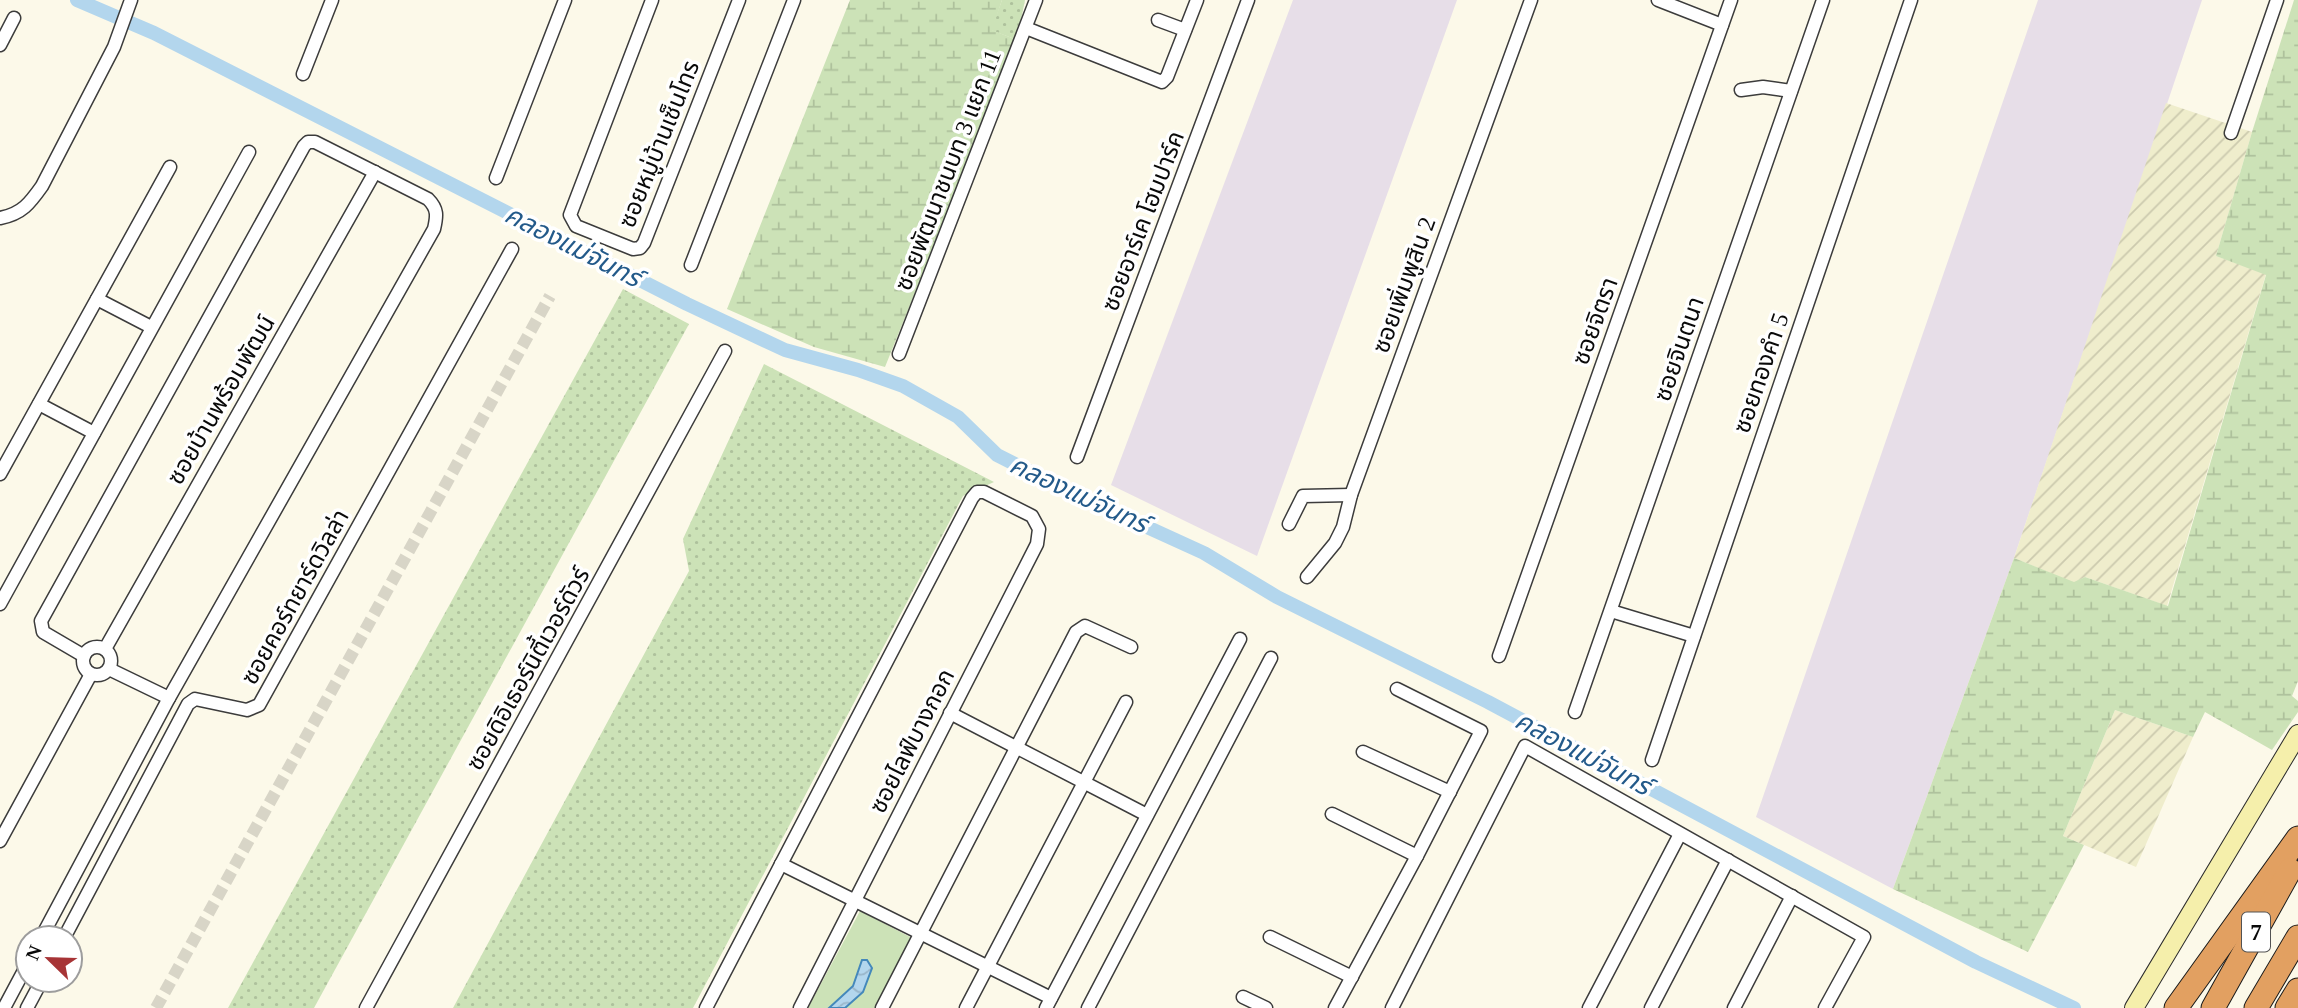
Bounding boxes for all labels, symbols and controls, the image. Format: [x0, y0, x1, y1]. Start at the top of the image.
street label: ซอยพัฒนาชนบท 3 แยก 11 [890, 46, 1006, 294]
street label: ซอยหมู่บ้านเซ็นโทร [613, 56, 706, 232]
street label: ซอยอาร์เค โฮมปาร์ค [1097, 128, 1189, 314]
water label: คลองแม่จันทร์ [500, 200, 651, 296]
street label: ซอยเพิ่มพูสิน 2 [1365, 213, 1442, 357]
street label: ซอยจิตรา [1567, 274, 1623, 368]
street label: ซอยจินตนา [1649, 293, 1709, 405]
street label: ซอยทองคำ 5 [1728, 310, 1794, 436]
street label: ซอยบ้านพร้อมพัฒน์ [162, 311, 280, 489]
water label: คลองแม่จันทร์ [1005, 450, 1158, 542]
street label: ซอยคอร์ทยาร์ดวิลล่า [235, 505, 354, 689]
street label: ซอยดิอิเธอร์นิตี้เวอร์ดัวร์ [458, 560, 595, 775]
street label: ซอยไลฟ์บางกอก [865, 665, 959, 817]
water label: คลองแม่จันทร์ [1510, 706, 1661, 804]
road number: 7 [2242, 912, 2270, 951]
north arrow [14, 924, 84, 994]
text: N [21, 942, 46, 963]

